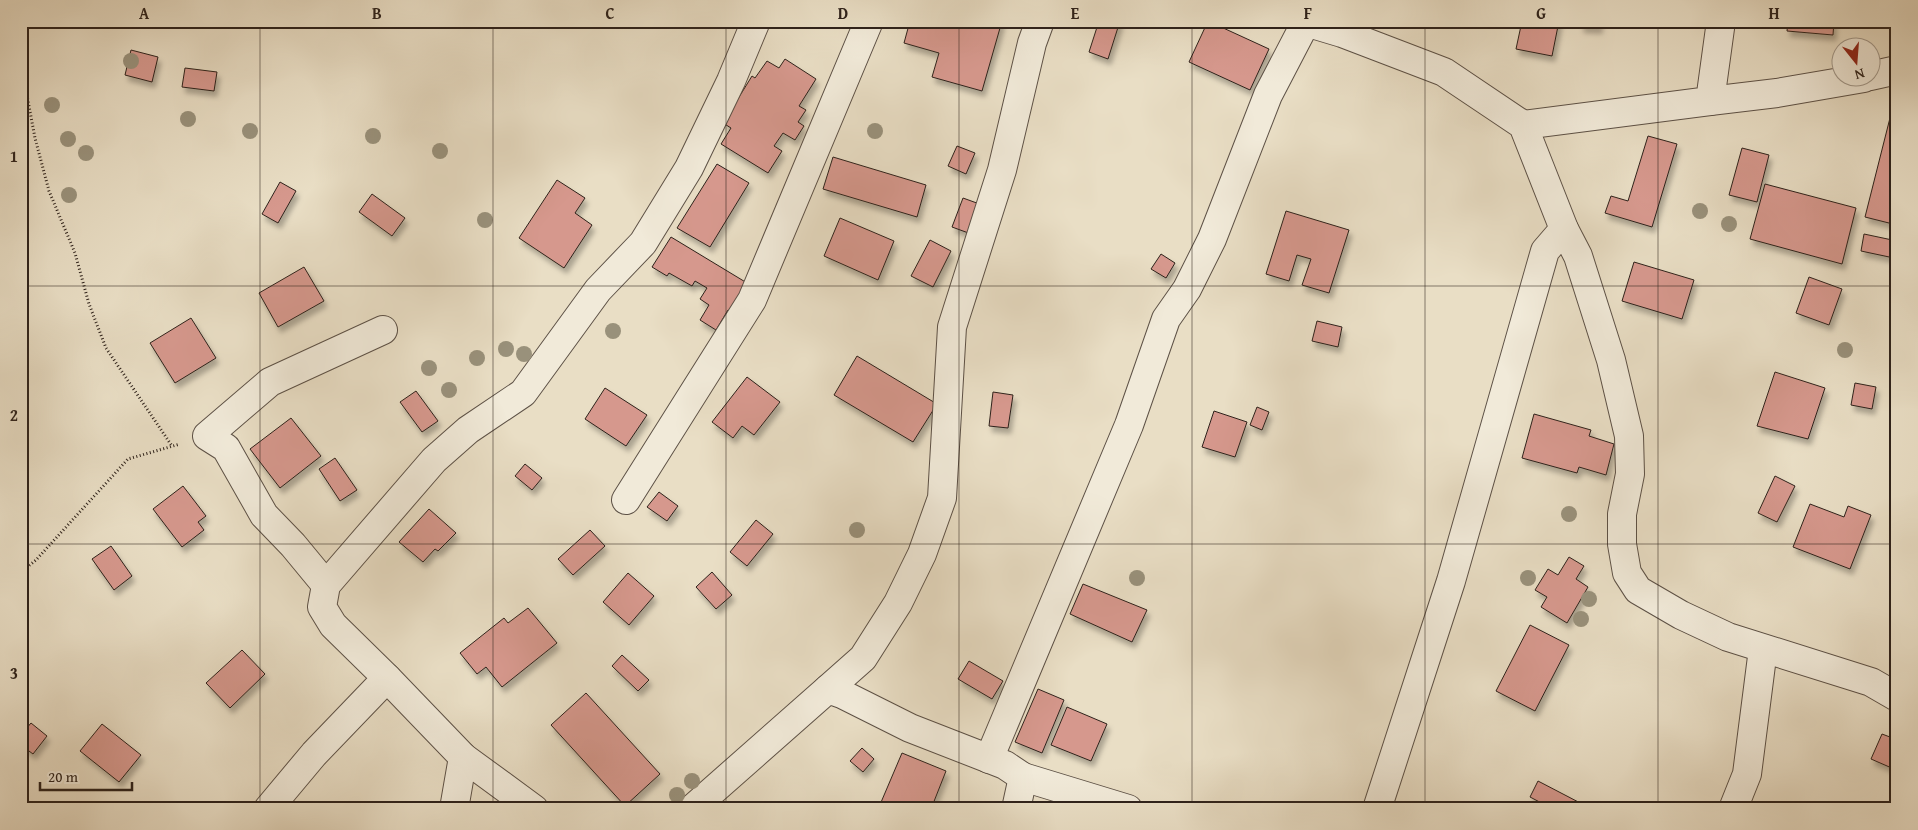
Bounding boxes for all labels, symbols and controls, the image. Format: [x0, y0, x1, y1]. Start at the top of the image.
text: A [139, 1, 150, 25]
text: B [372, 1, 382, 25]
text: C [605, 1, 615, 25]
text: D [838, 1, 848, 25]
text: E [1071, 1, 1080, 25]
text: F [1304, 1, 1312, 25]
text: G [1536, 1, 1546, 25]
text: H [1768, 1, 1780, 25]
north arrow [1830, 38, 1880, 88]
text: N [1852, 64, 1867, 86]
text: 1 [10, 144, 18, 168]
text: 2 [10, 403, 18, 427]
text: 3 [10, 661, 18, 685]
scale bar [40, 760, 132, 792]
text: 20 m [48, 766, 79, 787]

